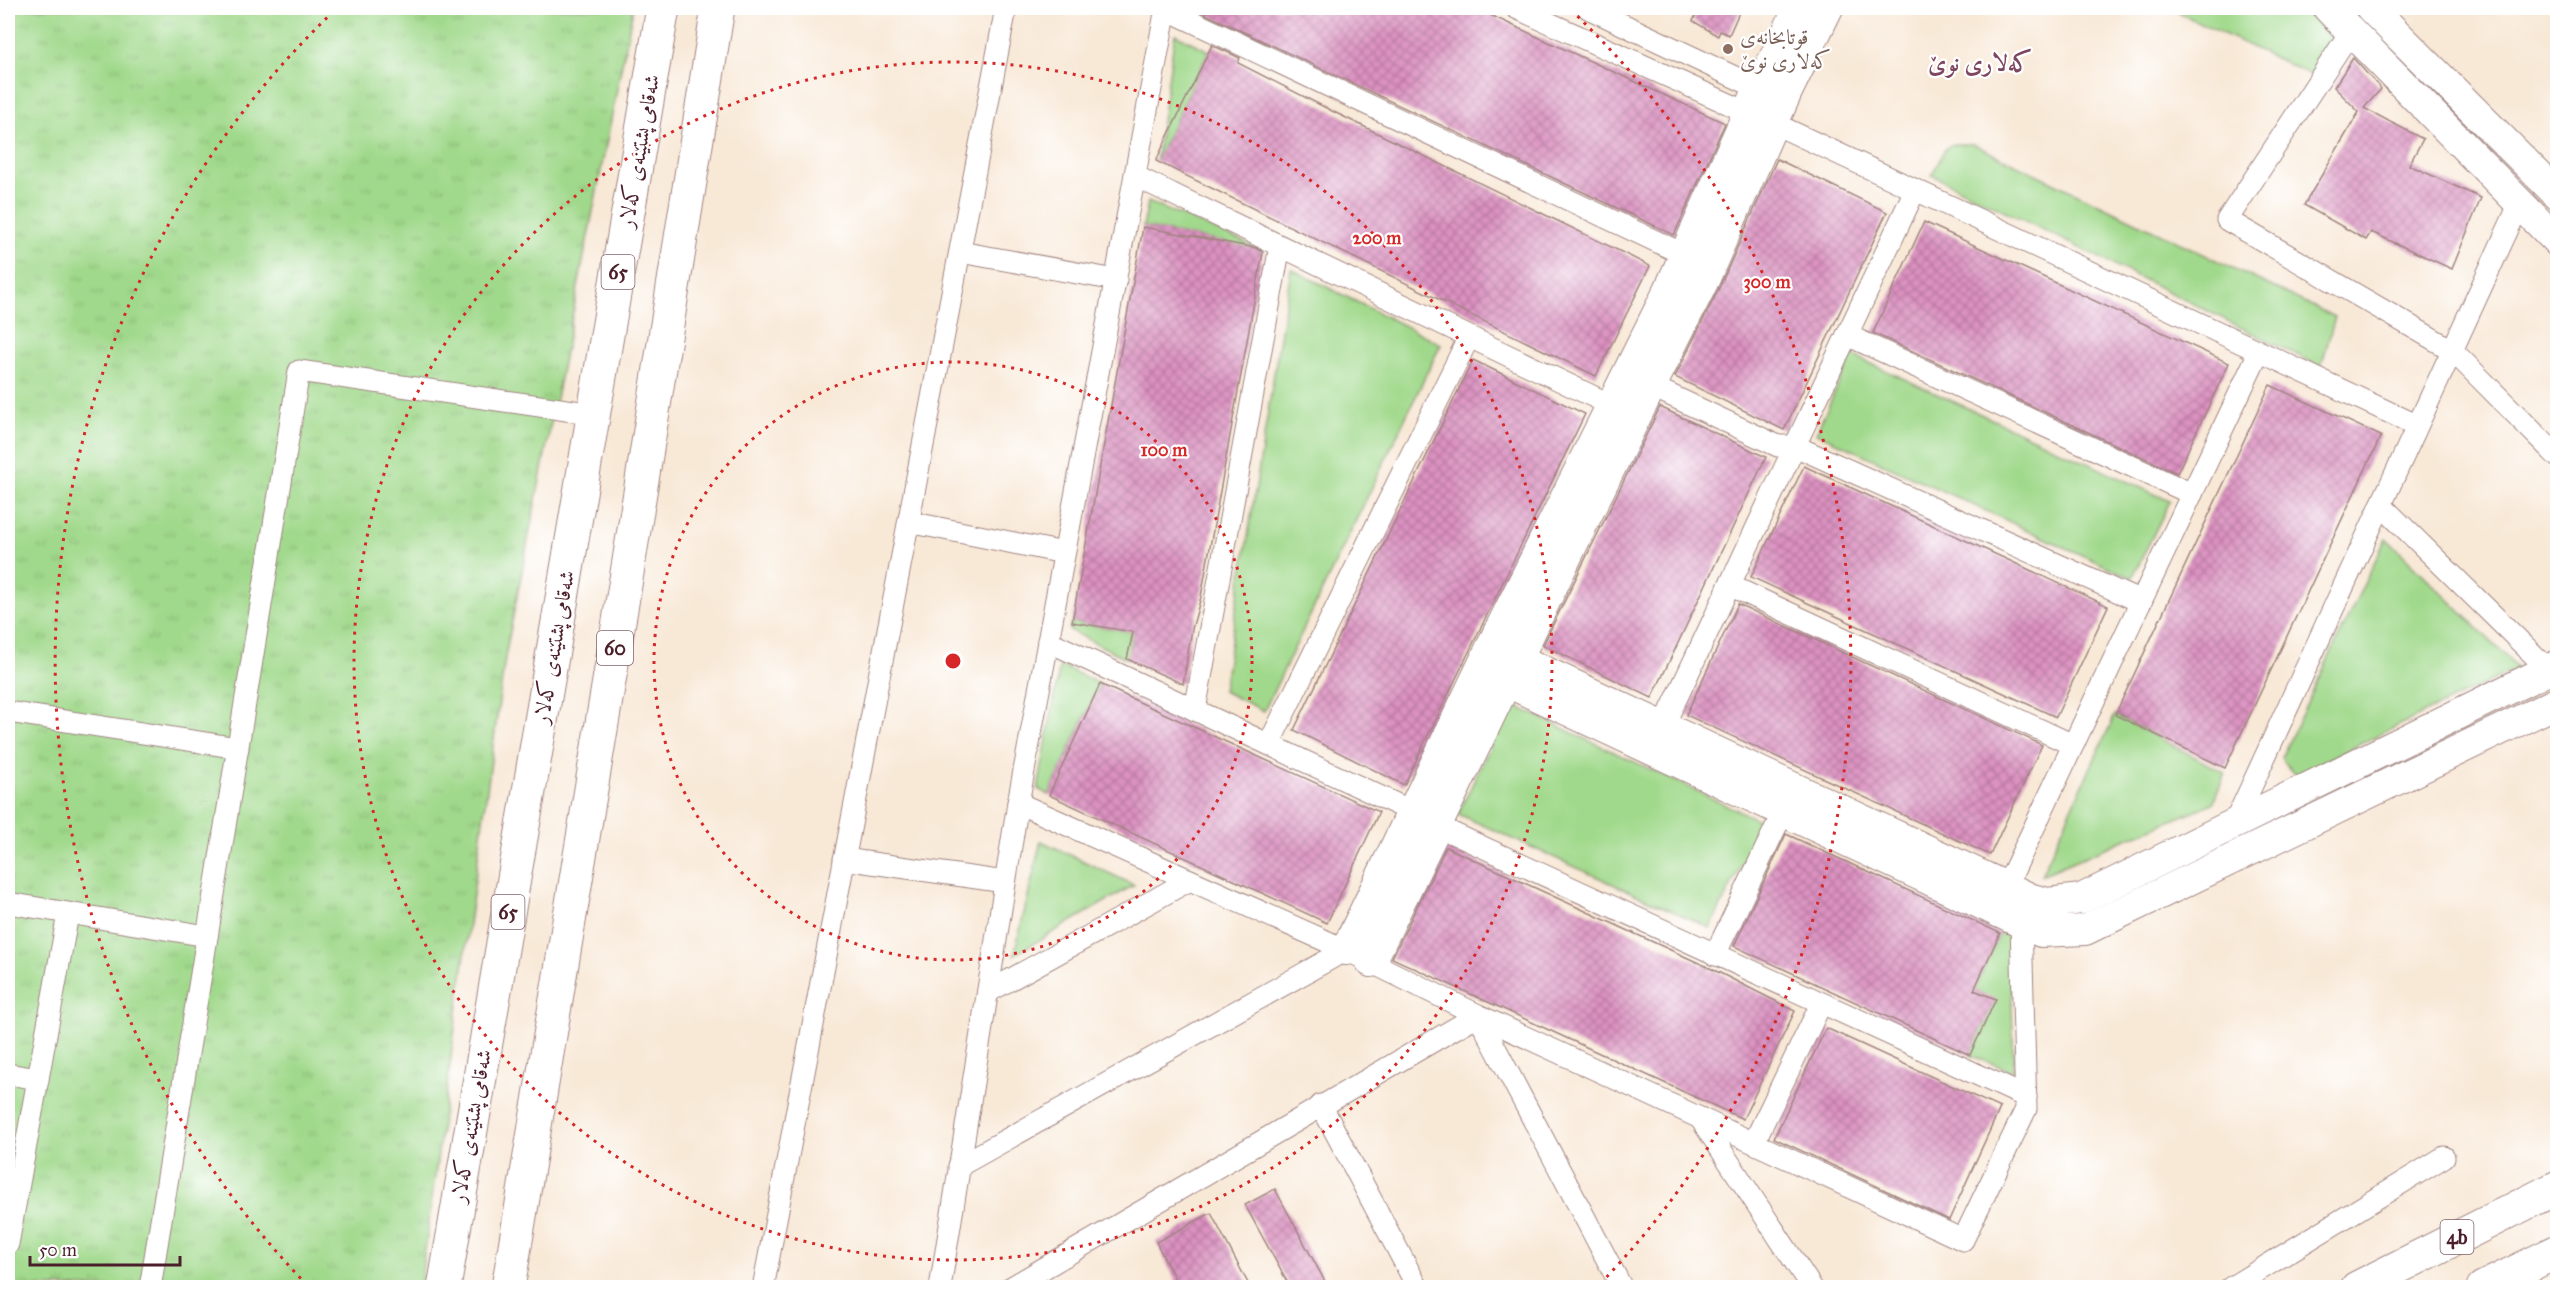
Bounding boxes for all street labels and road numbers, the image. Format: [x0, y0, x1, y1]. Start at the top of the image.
street label: شەقامی پشتێنەی کەلار [612, 72, 666, 232]
road number: 65 [602, 255, 634, 289]
street label: شەقامی پشتێنەی کەلار [527, 568, 581, 728]
road number: 60 [597, 631, 633, 665]
road number: 65 [492, 895, 524, 929]
street label: شەقامی پشتێنەی کەلار [444, 1047, 498, 1207]
road number: 4b [2440, 1220, 2474, 1254]

